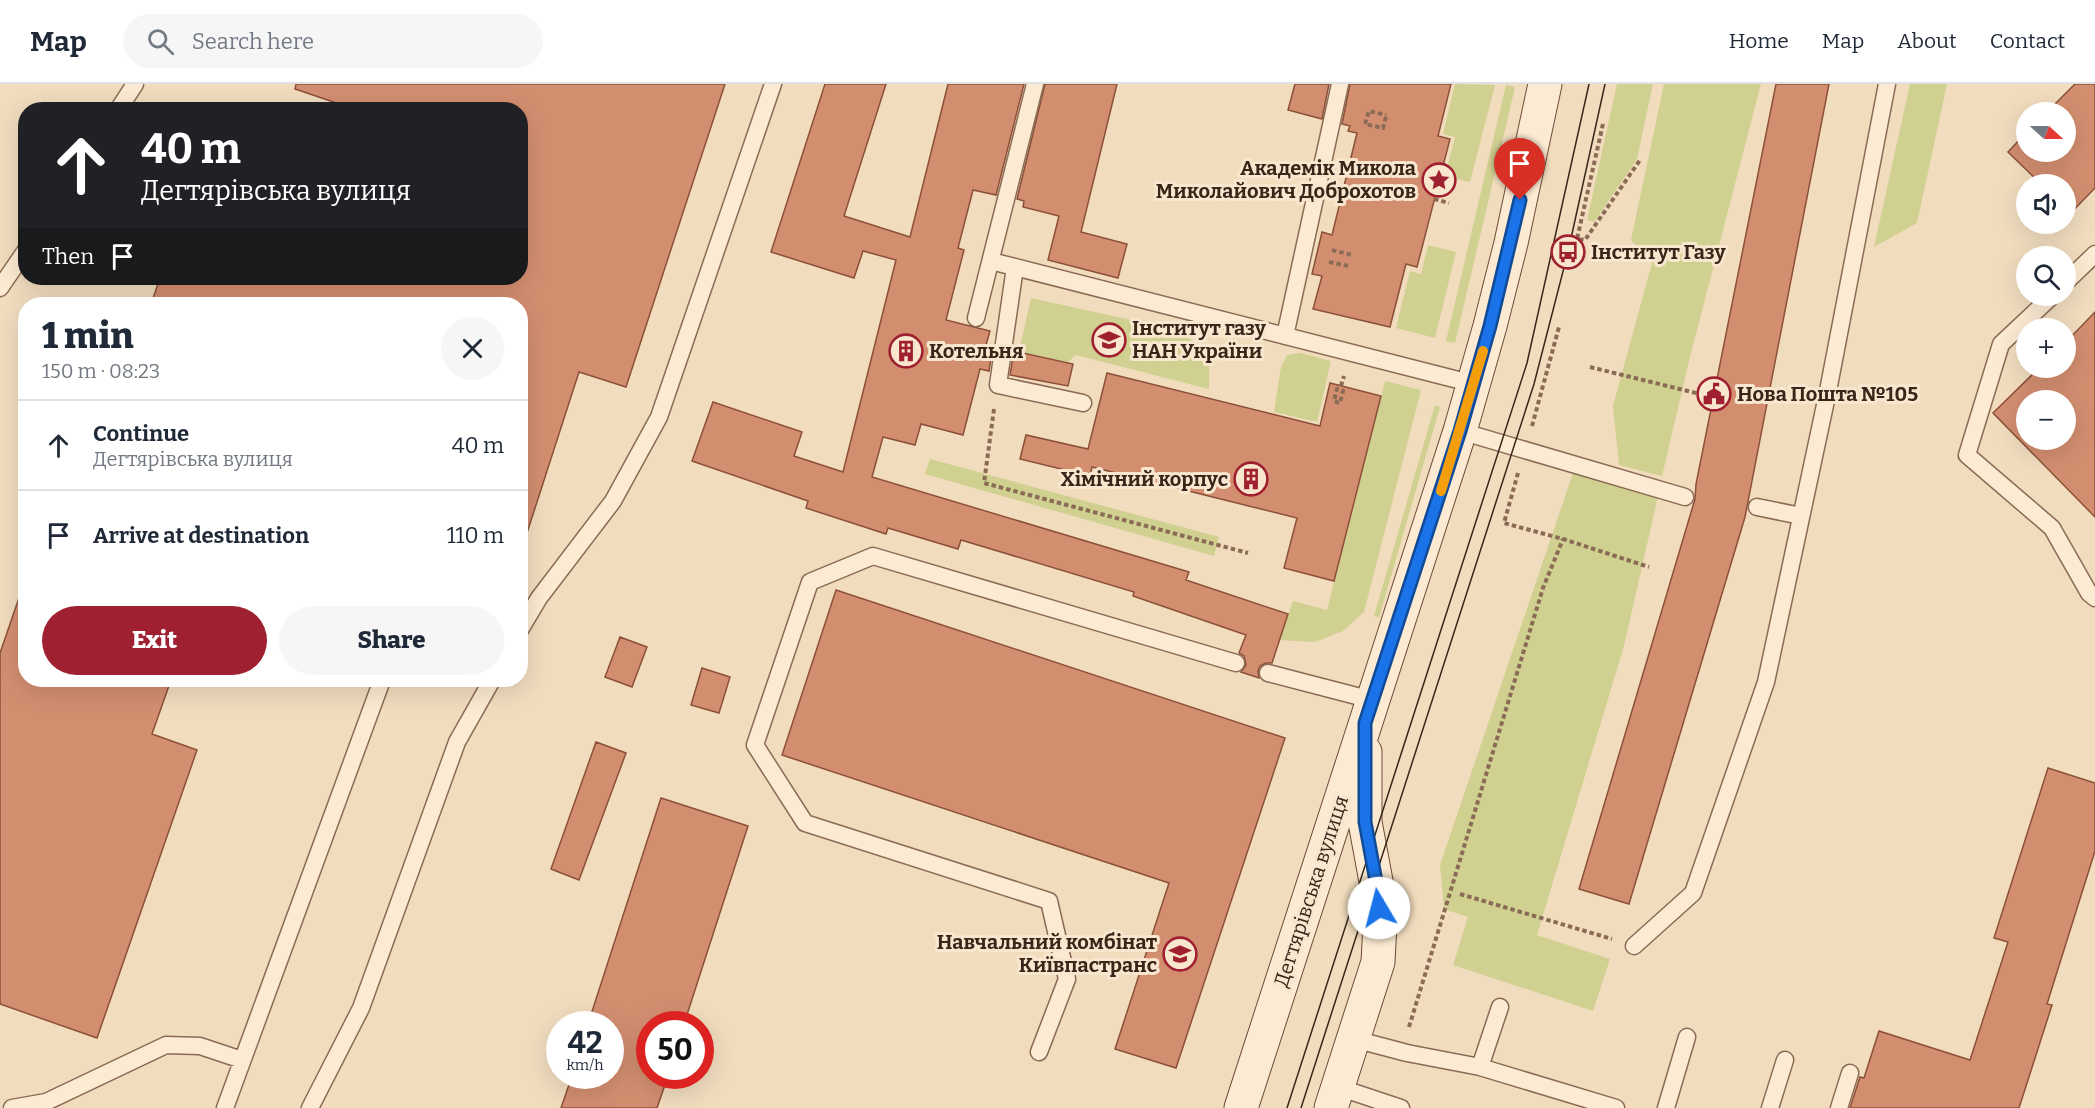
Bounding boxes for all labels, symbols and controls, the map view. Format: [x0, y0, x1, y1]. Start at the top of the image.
search box [123, 14, 543, 68]
text: Map [30, 25, 87, 58]
icon: search [144, 25, 177, 58]
text: Search here [192, 28, 314, 55]
text: Home [1729, 28, 1789, 54]
text: Map [1822, 28, 1864, 54]
text: About [1897, 28, 1957, 54]
text: Contact [1990, 28, 2065, 54]
north arrow [2016, 102, 2076, 162]
map controls [2016, 102, 2076, 450]
text: 40 m [141, 124, 241, 174]
icon: ahead [42, 126, 120, 204]
pin [1494, 138, 1545, 200]
icon: arrive [1503, 147, 1536, 180]
place label: Академік Микола Миколайович Доброхотов [1156, 156, 1416, 203]
place icon: Академік Микола Миколайович Доброхотов [1421, 162, 1457, 198]
button: sound [2016, 174, 2076, 234]
text: Дегтярівська вулиця [141, 175, 411, 207]
bus stop icon: Інститут Газу [1550, 234, 1586, 270]
icon: arrive [106, 240, 139, 273]
place label: Інститут Газу [1591, 240, 1726, 264]
text: Then [42, 243, 94, 270]
button: search [2016, 246, 2076, 306]
text: 1 min [42, 314, 134, 358]
place label: Інститут газу НАН України [1132, 316, 1267, 363]
button: close [441, 317, 504, 380]
button: + [2016, 318, 2076, 378]
school or university icon: Інститут газу НАН України [1091, 322, 1127, 358]
building icon: Котельня [888, 333, 924, 369]
place label: Котельня [929, 339, 1024, 363]
text: 150 m · 08:23 [42, 359, 160, 383]
public building icon: Нова Пошта №105 [1696, 376, 1732, 412]
place label: Нова Пошта №105 [1737, 382, 1918, 406]
button: − [2016, 390, 2076, 450]
text: Continue [93, 420, 189, 447]
icon: ahead [42, 429, 75, 462]
text: 40 m [452, 432, 504, 459]
text: Дегтярівська вулиця [93, 447, 293, 471]
building icon: Хімічний корпус [1233, 461, 1269, 497]
place label: Хімічний корпус [1061, 467, 1228, 491]
icon: arrive [42, 519, 75, 552]
text: Arrive at destination [93, 522, 309, 549]
text: 110 m [447, 522, 504, 549]
button: Exit [42, 606, 267, 675]
button: Share [279, 606, 504, 675]
street label: Дегтярівська вулиця [1269, 792, 1353, 990]
position arrow [1347, 876, 1411, 940]
place label: Навчальний комбінат Київпастранс [937, 930, 1157, 977]
school or university icon: Навчальний комбінат Київпастранс [1162, 936, 1198, 972]
speed limit sign: 50 [636, 1011, 714, 1089]
text: 42 [567, 1025, 603, 1061]
text: km/h [566, 1056, 604, 1074]

